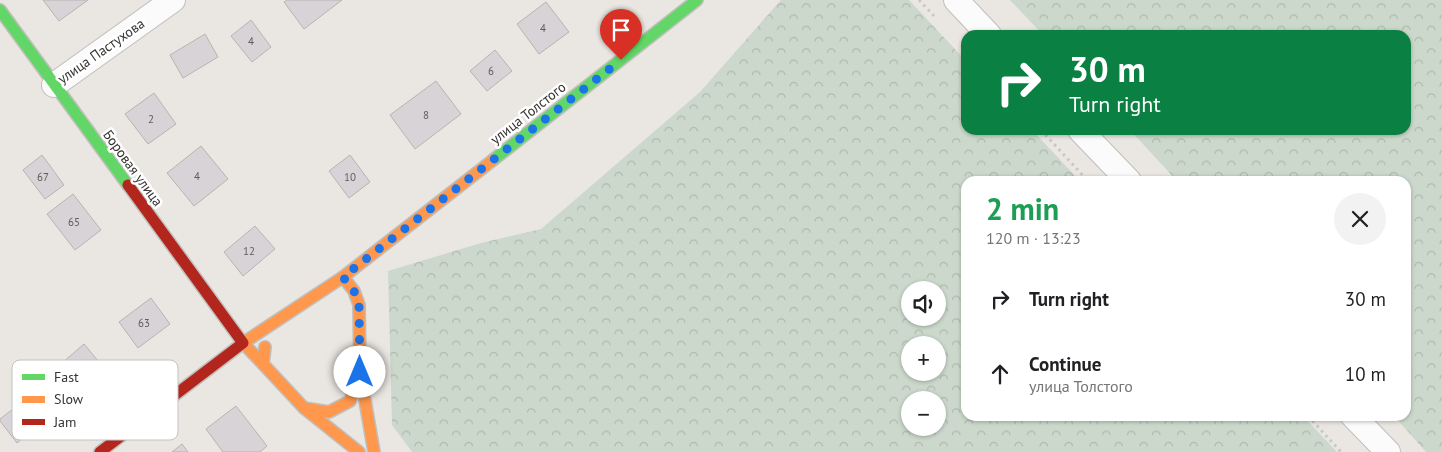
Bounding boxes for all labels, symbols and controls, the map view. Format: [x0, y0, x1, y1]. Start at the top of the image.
pin [600, 9, 642, 60]
street label: улица Пастухова [54, 14, 148, 88]
icon: arrive [607, 16, 635, 44]
house number: 4 [540, 21, 546, 35]
house number: 4 [248, 34, 254, 48]
text: 30 m [1069, 46, 1146, 92]
icon: right [986, 50, 1051, 115]
house number: 6 [488, 64, 494, 78]
street label: улица Толстого [487, 78, 569, 148]
text: Turn right [1069, 90, 1161, 118]
house number: 8 [423, 108, 429, 122]
house number: 2 [148, 112, 154, 126]
street label: Боровая улица [99, 126, 167, 210]
house number: 4 [194, 169, 200, 183]
house number: 67 [37, 170, 49, 184]
house number: 10 [344, 170, 356, 184]
text: 2 min [986, 189, 1059, 228]
button: close [1334, 193, 1386, 245]
house number: 65 [68, 215, 80, 229]
text: 120 m · 13:23 [986, 228, 1081, 248]
house number: 12 [243, 244, 255, 258]
map controls [901, 281, 946, 436]
button: sound [901, 281, 946, 326]
icon: right [986, 285, 1014, 313]
text: Turn right [1029, 287, 1109, 311]
text: 30 m [1345, 287, 1386, 311]
house number: 63 [138, 316, 150, 330]
button: + [901, 336, 946, 381]
position arrow [333, 345, 385, 397]
text: Continue [1029, 352, 1101, 376]
legend [12, 360, 178, 440]
icon: ahead [986, 360, 1014, 388]
text: 10 m [1345, 362, 1386, 386]
text: Fast [54, 368, 79, 386]
text: улица Толстого [1029, 376, 1133, 396]
text: Slow [54, 390, 84, 408]
button: − [901, 391, 946, 436]
text: Jam [53, 413, 76, 431]

